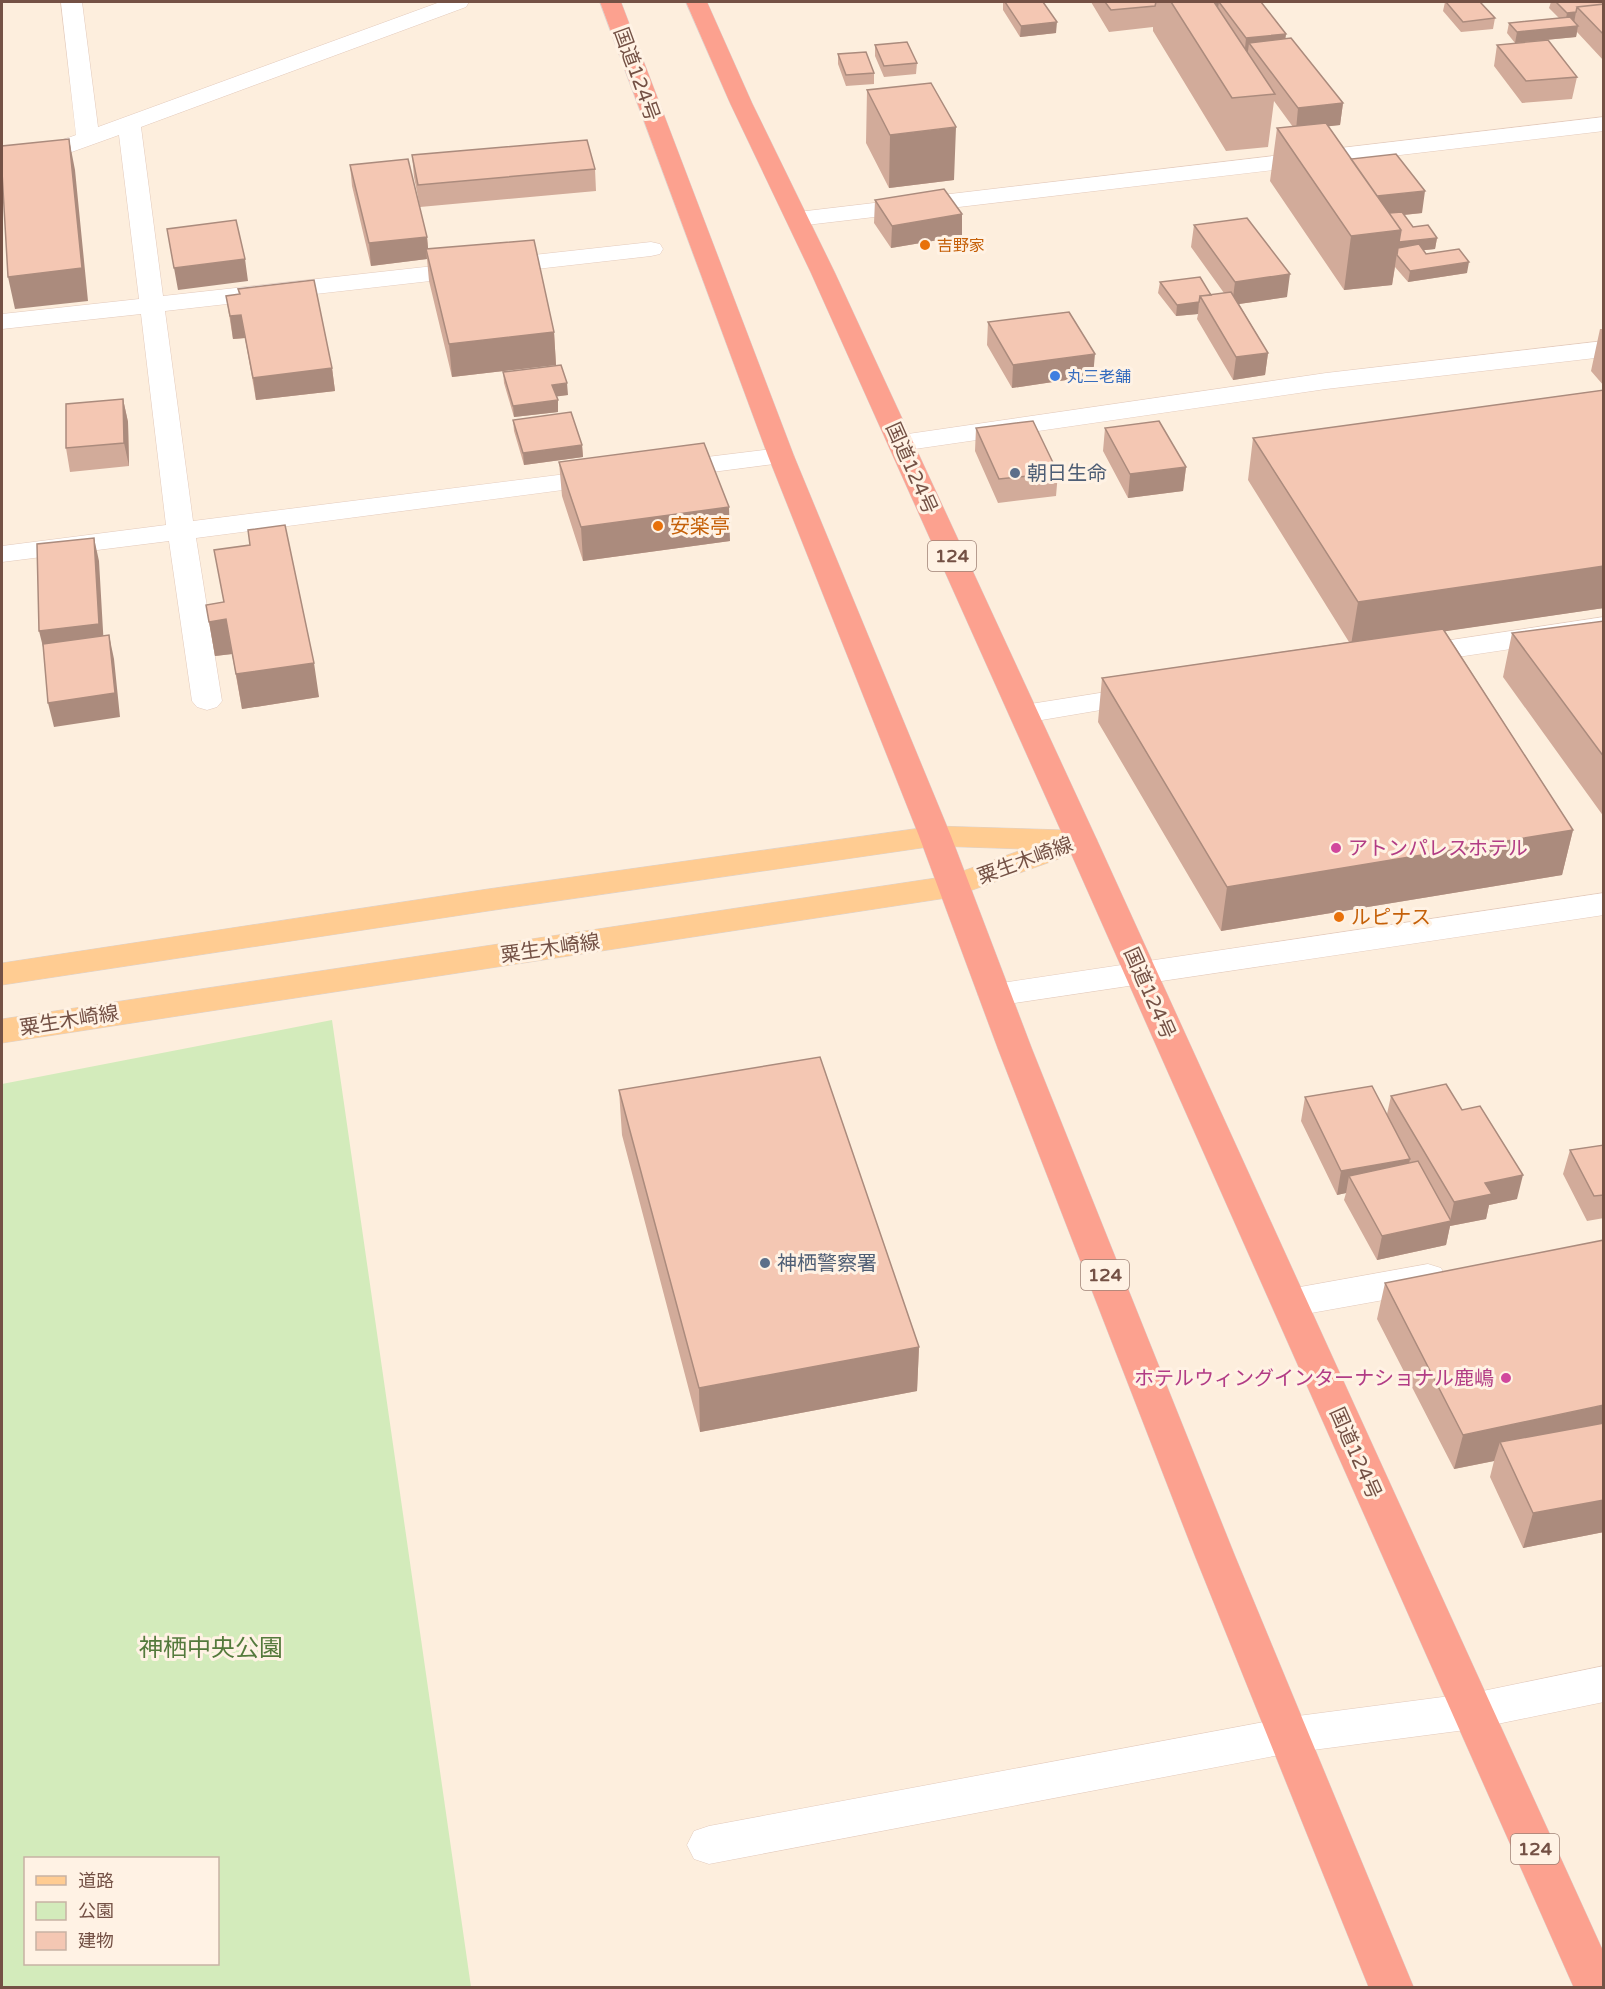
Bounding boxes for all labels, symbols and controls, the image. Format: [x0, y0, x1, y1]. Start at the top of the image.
street label: 国道124号 [608, 24, 664, 124]
place label: 吉野家 [937, 236, 985, 256]
marker: 吉野家 [918, 238, 932, 252]
place label: 丸三老舗 [1067, 367, 1131, 387]
marker: 丸三老舗 [1048, 369, 1062, 383]
street label: 国道124号 [880, 419, 942, 518]
place label: 朝日生命 [1027, 462, 1107, 486]
marker: 朝日生命 [1008, 466, 1022, 480]
place label: 安楽亭 [670, 515, 730, 539]
marker: 安楽亭 [651, 519, 665, 533]
road number: 124 [928, 541, 976, 571]
street label: 粟生木崎線 [974, 833, 1076, 889]
place label: アトンパレスホテル [1348, 837, 1528, 861]
marker: アトンパレスホテル [1329, 841, 1343, 855]
place label: ルピナス [1351, 906, 1431, 930]
marker: ルピナス [1332, 910, 1346, 924]
street label: 粟生木崎線 [499, 930, 601, 968]
street label: 国道124号 [1118, 944, 1180, 1043]
street label: 粟生木崎線 [18, 1001, 120, 1041]
place label: 神栖警察署 [777, 1252, 877, 1276]
marker: 神栖警察署 [758, 1256, 772, 1270]
road number: 124 [1081, 1260, 1129, 1290]
place label: ホテルウィングインターナショナル鹿嶋 [1134, 1367, 1494, 1391]
marker: ホテルウィングインターナショナル鹿嶋 [1499, 1371, 1513, 1385]
street label: 国道124号 [1324, 1404, 1386, 1503]
park label: 神栖中央公園 [139, 1634, 283, 1663]
road number: 124 [1511, 1834, 1559, 1864]
legend [24, 1857, 219, 1965]
text: 道路 [78, 1870, 114, 1892]
text: 公園 [78, 1900, 114, 1922]
text: 建物 [78, 1930, 114, 1952]

